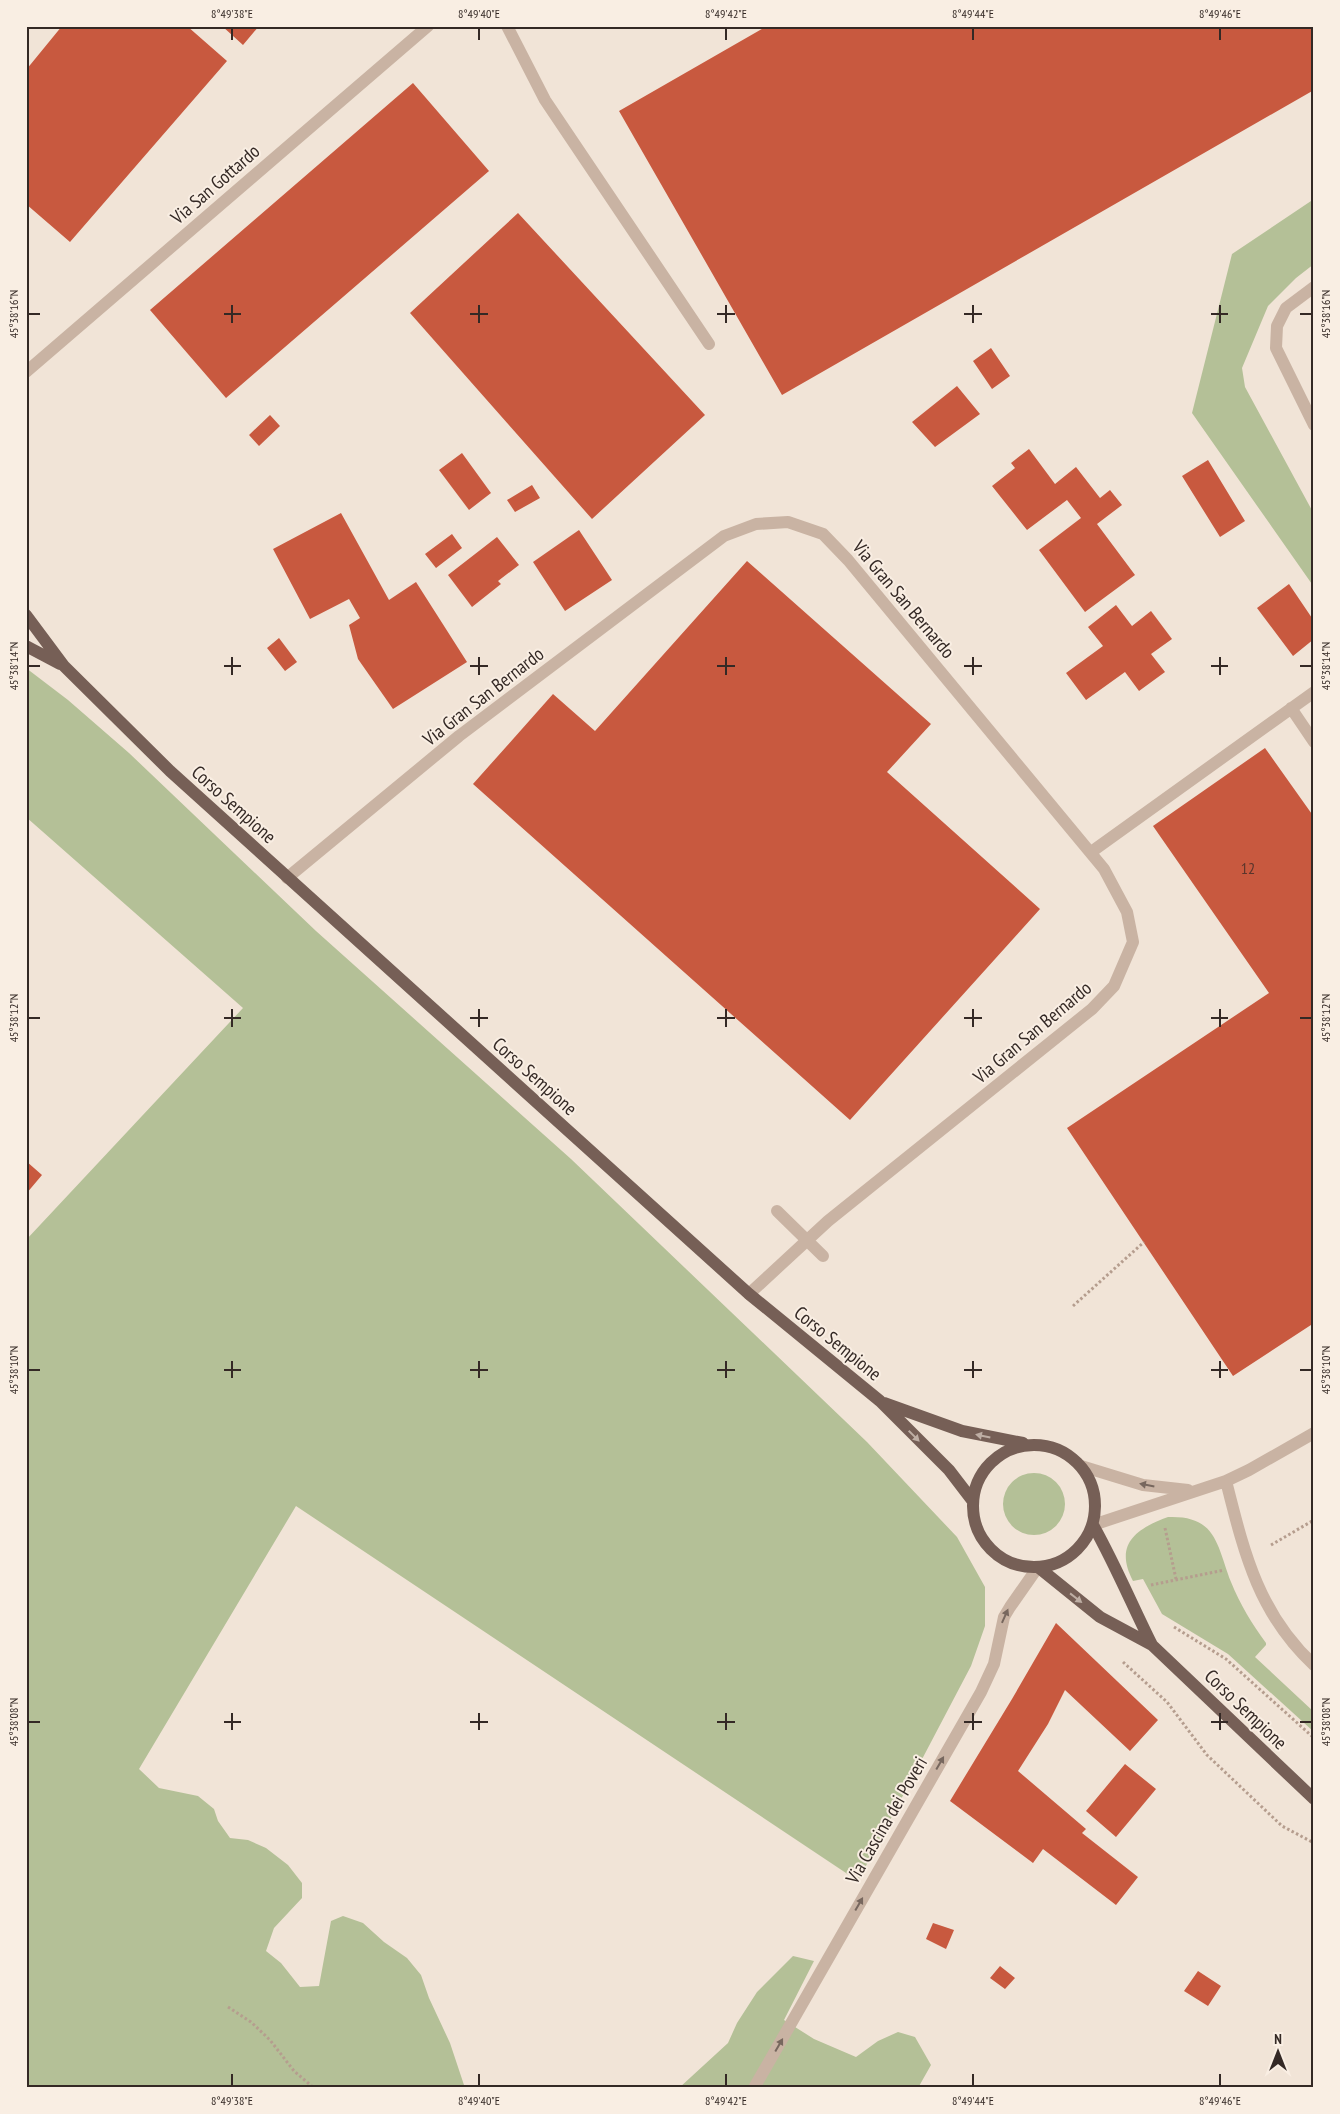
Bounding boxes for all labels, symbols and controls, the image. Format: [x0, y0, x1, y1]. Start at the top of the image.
text: 8°49'38"E [211, 6, 253, 21]
text: 8°49'40"E [458, 6, 500, 21]
text: 8°49'42"E [705, 6, 747, 21]
text: 8°49'44"E [952, 6, 994, 21]
text: 8°49'46"E [1199, 6, 1241, 21]
street label: Via San Gottardo [165, 139, 264, 230]
text: 45°38'16"N [6, 290, 21, 338]
text: 45°38'16"N [1318, 290, 1333, 338]
street label: Via Gran San Bernardo [847, 534, 960, 663]
street label: Via Gran San Bernardo [417, 641, 548, 751]
text: 45°38'14"N [6, 642, 21, 690]
text: 45°38'14"N [1318, 642, 1333, 690]
street label: Corso Sempione [187, 760, 281, 848]
house number: 12 [1241, 858, 1255, 878]
street label: Via Gran San Bernardo [967, 976, 1096, 1089]
text: 45°38'12"N [6, 994, 21, 1042]
text: 45°38'12"N [1318, 994, 1333, 1042]
street label: Corso Sempione [488, 1032, 582, 1120]
street label: Corso Sempione [790, 1301, 887, 1386]
text: 45°38'10"N [6, 1346, 21, 1394]
text: 45°38'10"N [1318, 1346, 1333, 1394]
one-way arrow [908, 1430, 920, 1442]
one-way arrow [975, 1432, 990, 1440]
one-way arrow [1138, 1481, 1154, 1489]
one-way arrow [1069, 1592, 1082, 1603]
one-way arrow [1002, 1609, 1010, 1623]
street label: Corso Sempione [1200, 1664, 1292, 1754]
text: 45°38'08"N [6, 1698, 21, 1746]
text: 45°38'08"N [1318, 1698, 1333, 1746]
street label: Via Cascina dei Poveri [839, 1752, 932, 1889]
one-way arrow [935, 1757, 944, 1770]
one-way arrow [855, 1898, 864, 1911]
north arrow [1252, 2026, 1302, 2076]
text: N [1274, 2030, 1282, 2048]
one-way arrow [774, 2039, 783, 2052]
text: 8°49'38"E [211, 2093, 253, 2108]
text: 8°49'40"E [458, 2093, 500, 2108]
text: 8°49'42"E [705, 2093, 747, 2108]
text: 8°49'44"E [952, 2093, 994, 2108]
text: 8°49'46"E [1199, 2093, 1241, 2108]

